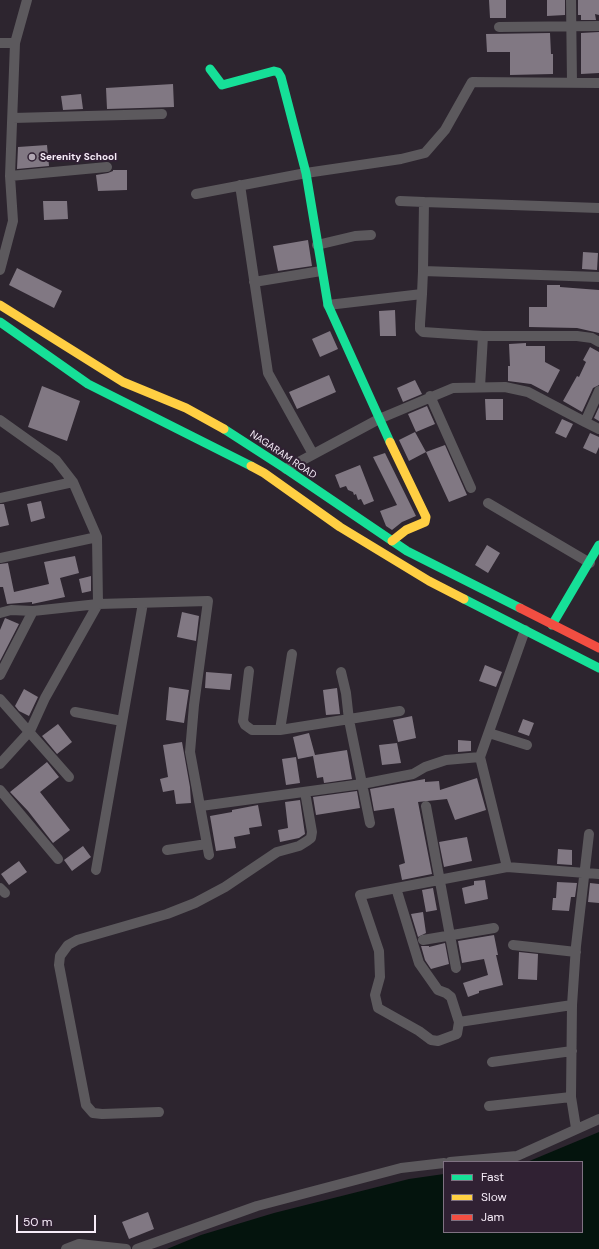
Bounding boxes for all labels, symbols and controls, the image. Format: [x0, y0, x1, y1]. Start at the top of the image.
place label: Serenity School [40, 151, 117, 163]
marker: Serenity School [27, 152, 37, 162]
street label: NAGARAM ROAD [247, 428, 319, 482]
legend [443, 1161, 583, 1233]
text: Fast [481, 1169, 504, 1185]
text: Slow [481, 1189, 507, 1205]
scale bar [18, 1207, 98, 1233]
text: Jam [481, 1209, 504, 1225]
text: 50 m [23, 1214, 52, 1230]

